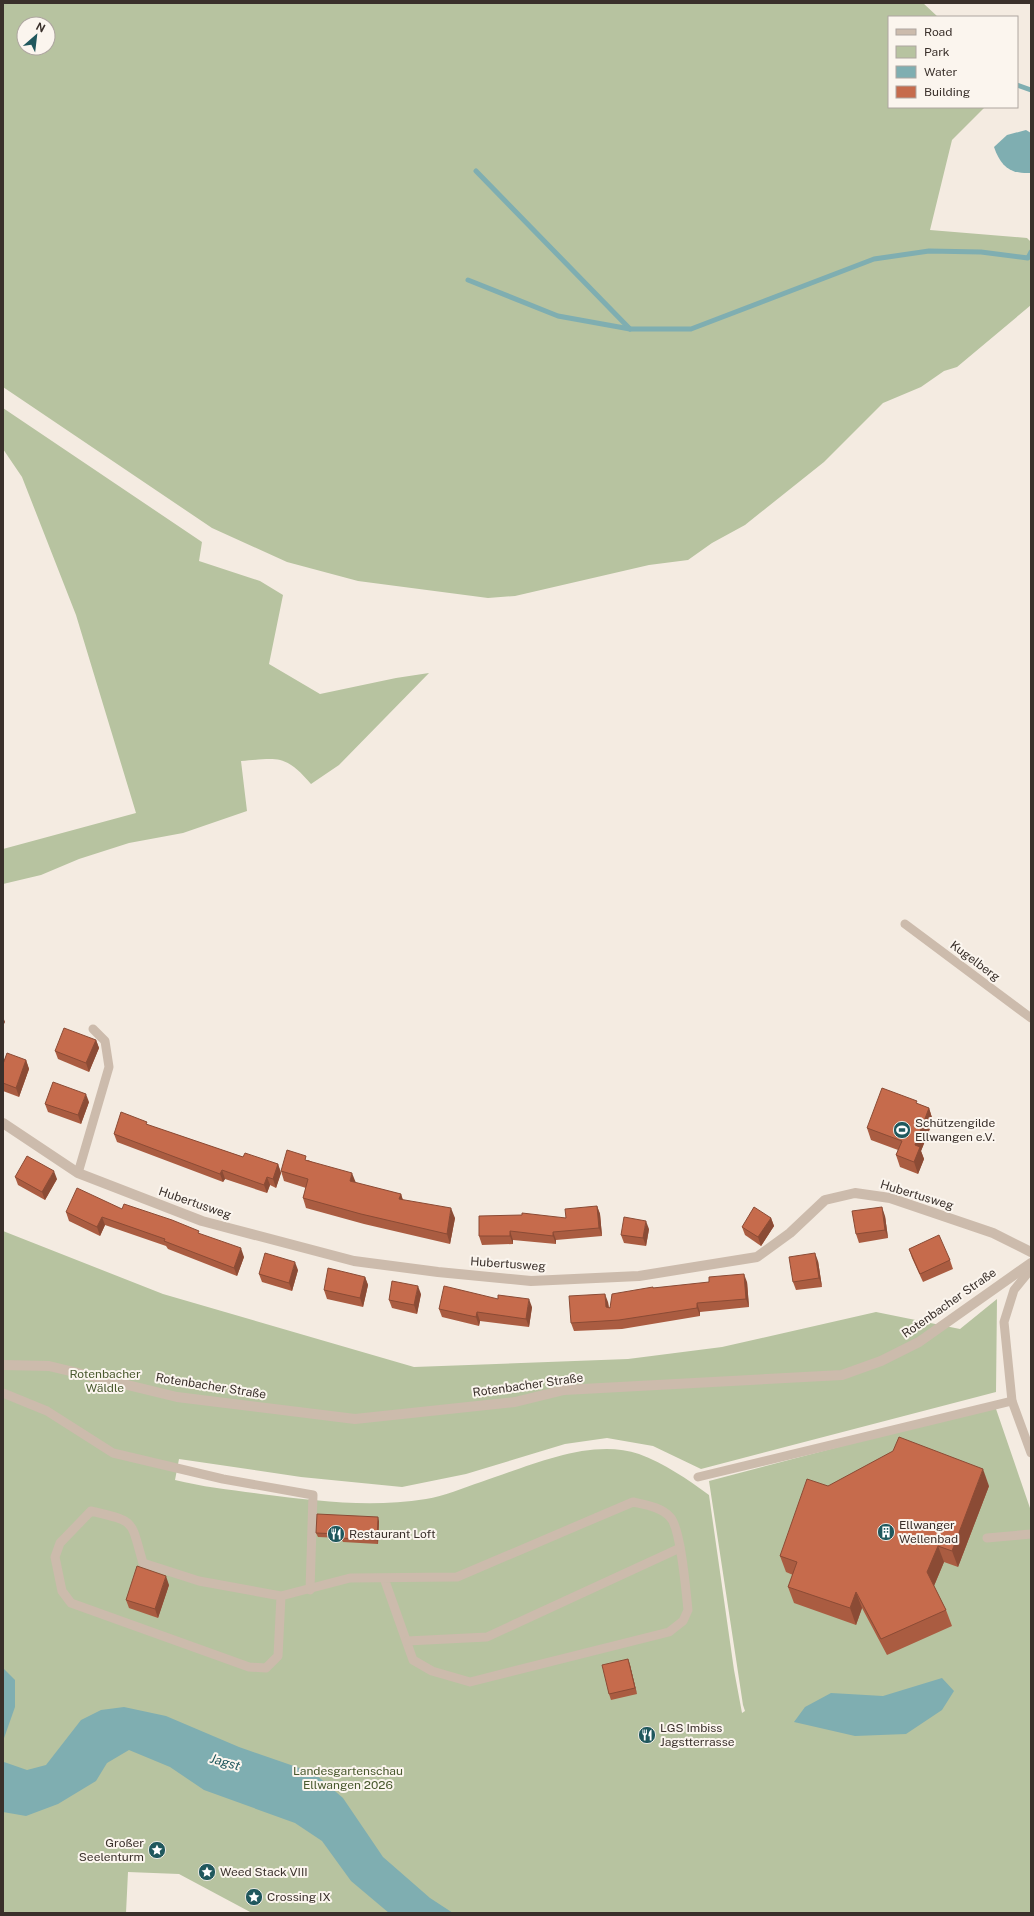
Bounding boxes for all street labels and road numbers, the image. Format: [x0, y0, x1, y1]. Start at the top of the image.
street label: Kugelberg [947, 938, 1003, 984]
street label: Hubertusweg [879, 1177, 955, 1213]
street label: Hubertusweg [157, 1184, 233, 1222]
street label: Hubertusweg [470, 1254, 546, 1274]
street label: Rotenbacher Straße [899, 1265, 999, 1341]
street label: Rotenbacher Straße [155, 1370, 267, 1402]
street label: Rotenbacher Straße [472, 1370, 584, 1400]

